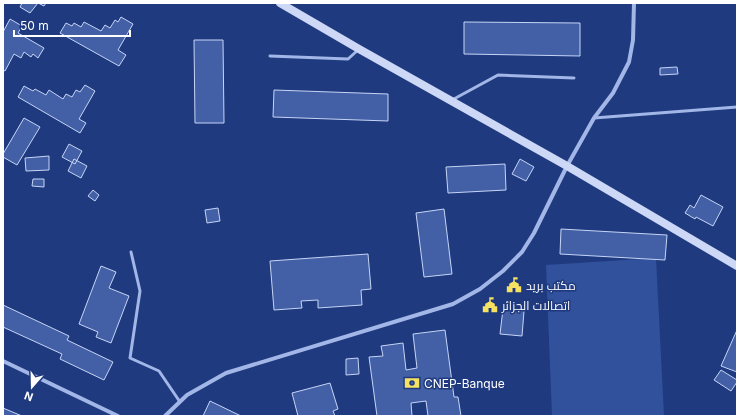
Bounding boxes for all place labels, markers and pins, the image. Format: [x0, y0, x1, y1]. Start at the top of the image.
public building icon: مكتب بريد [505, 276, 523, 294]
place label: مكتب بريد [526, 278, 576, 293]
public building icon: اتصالات الجزائر [481, 296, 499, 314]
place label: اتصالات الجزائر [501, 298, 570, 313]
bank icon: CNEP-Banque [403, 374, 421, 392]
place label: CNEP-Banque [424, 376, 505, 391]

